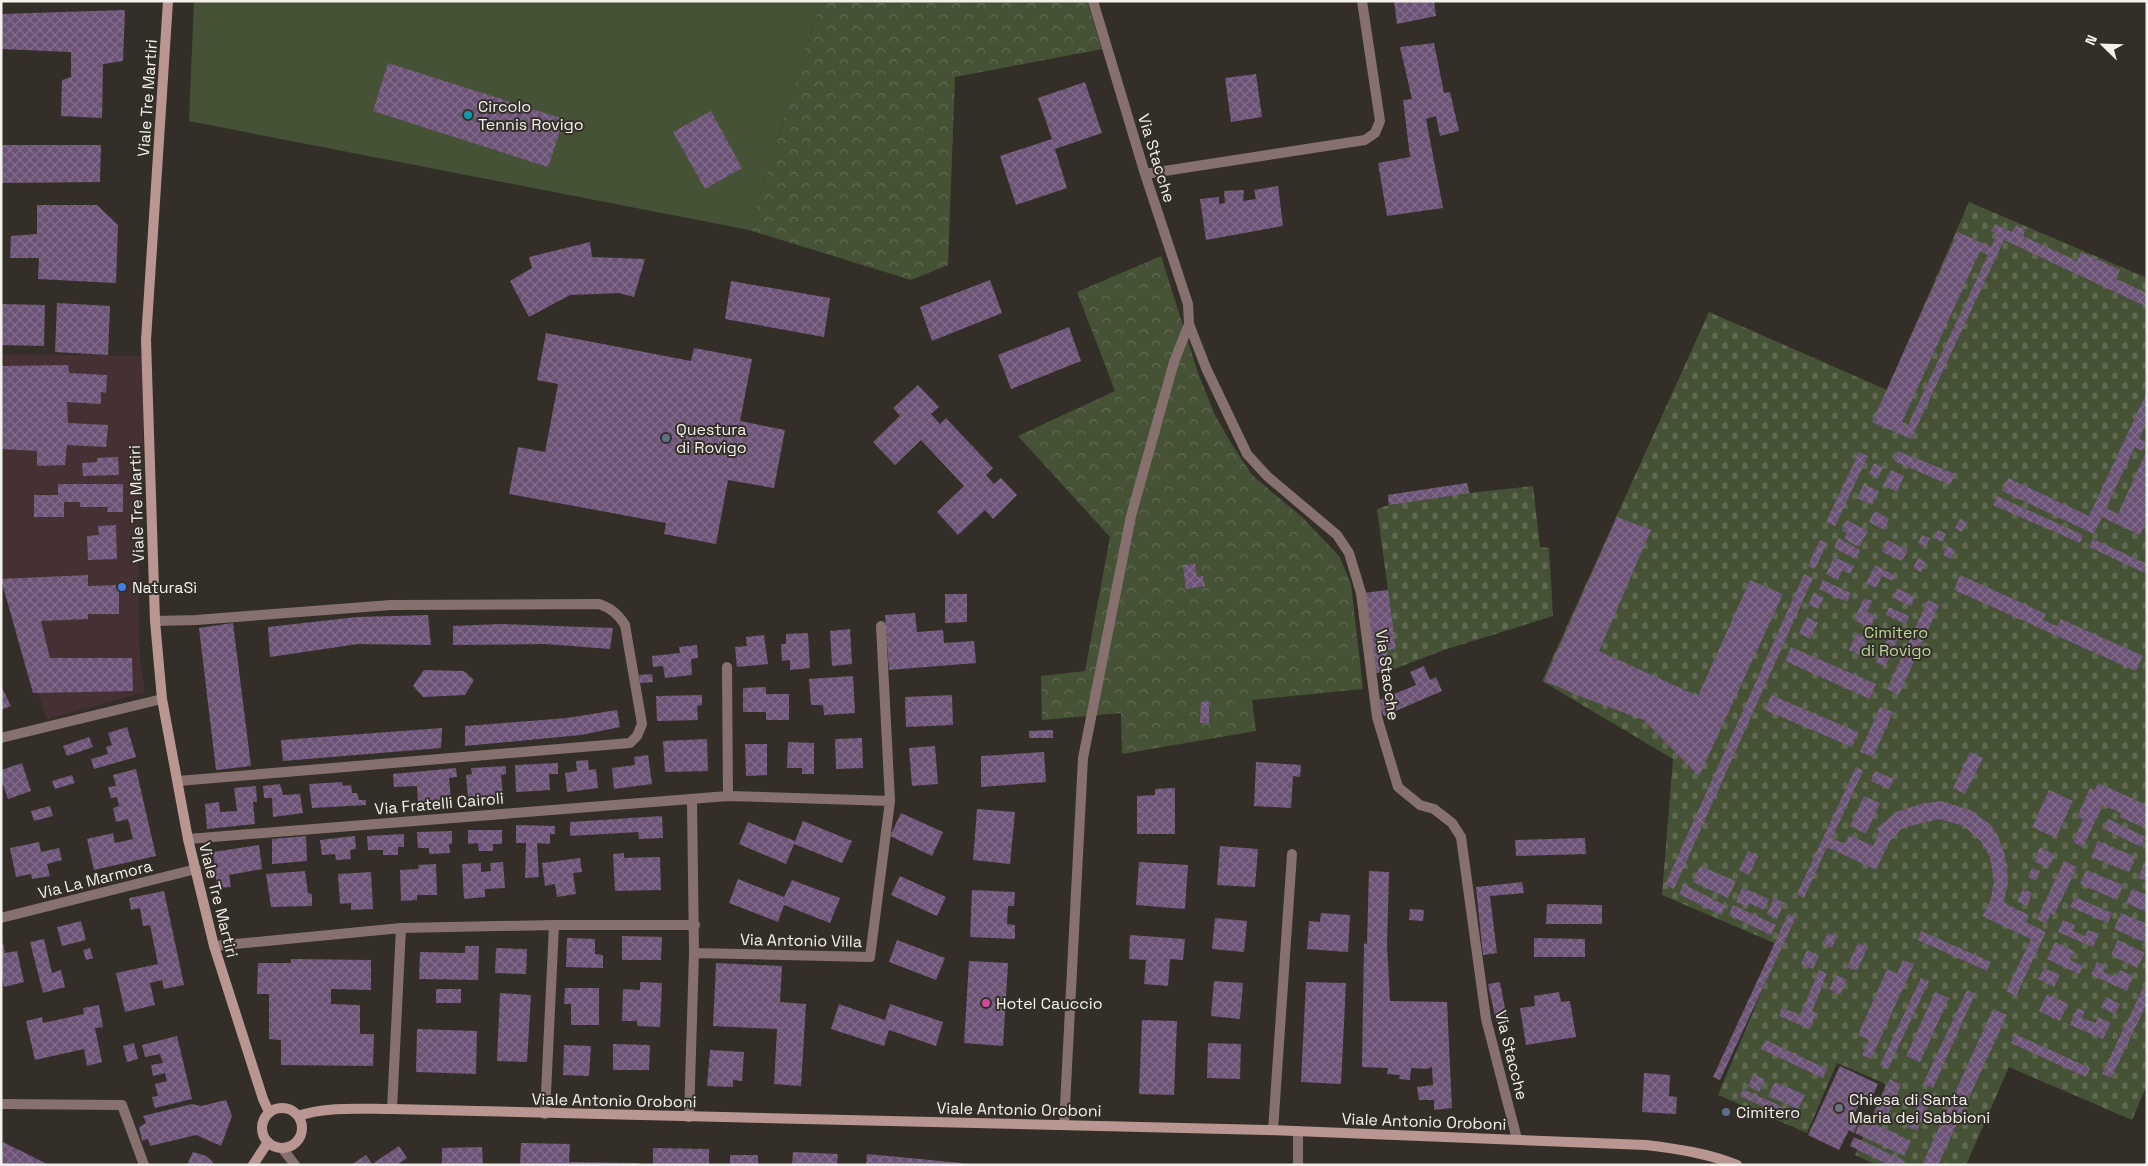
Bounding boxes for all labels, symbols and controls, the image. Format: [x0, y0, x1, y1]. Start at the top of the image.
north arrow [2078, 20, 2128, 70]
text: N [2081, 32, 2101, 48]
street label: Viale Tre Martiri [133, 38, 162, 158]
place label: Circolo Tennis Rovigo [478, 96, 584, 135]
marker: Circolo Tennis Rovigo [462, 109, 474, 121]
street label: Via Stacche [1133, 111, 1180, 205]
place label: Questura di Rovigo [676, 419, 747, 458]
marker: Questura di Rovigo [660, 432, 672, 444]
street label: Viale Tre Martiri [124, 445, 149, 563]
place label: NaturaSì [132, 577, 197, 598]
marker: NaturaSì [116, 581, 128, 593]
park label: Cimitero di Rovigo [1861, 622, 1931, 661]
street label: Via Stacche [1371, 628, 1404, 722]
street label: Via Fratelli Cairoli [374, 787, 504, 820]
street label: Viale Tre Martiri [194, 840, 243, 960]
street label: Via La Marmora [36, 855, 154, 904]
street label: Via Antonio Villa [740, 929, 862, 952]
place label: Hotel Cauccio [996, 993, 1103, 1014]
marker: Hotel Cauccio [980, 997, 992, 1009]
street label: Via Stacche [1490, 1008, 1533, 1102]
street label: Viale Antonio Oroboni [531, 1089, 697, 1112]
place label: Chiesa di Santa Maria dei Sabbioni [1849, 1089, 1990, 1128]
street label: Viale Antonio Oroboni [936, 1098, 1102, 1121]
place label: Cimitero [1736, 1102, 1800, 1123]
marker: Chiesa di Santa Maria dei Sabbioni [1833, 1102, 1845, 1114]
marker: Cimitero [1720, 1106, 1732, 1118]
street label: Viale Antonio Oroboni [1341, 1108, 1507, 1135]

